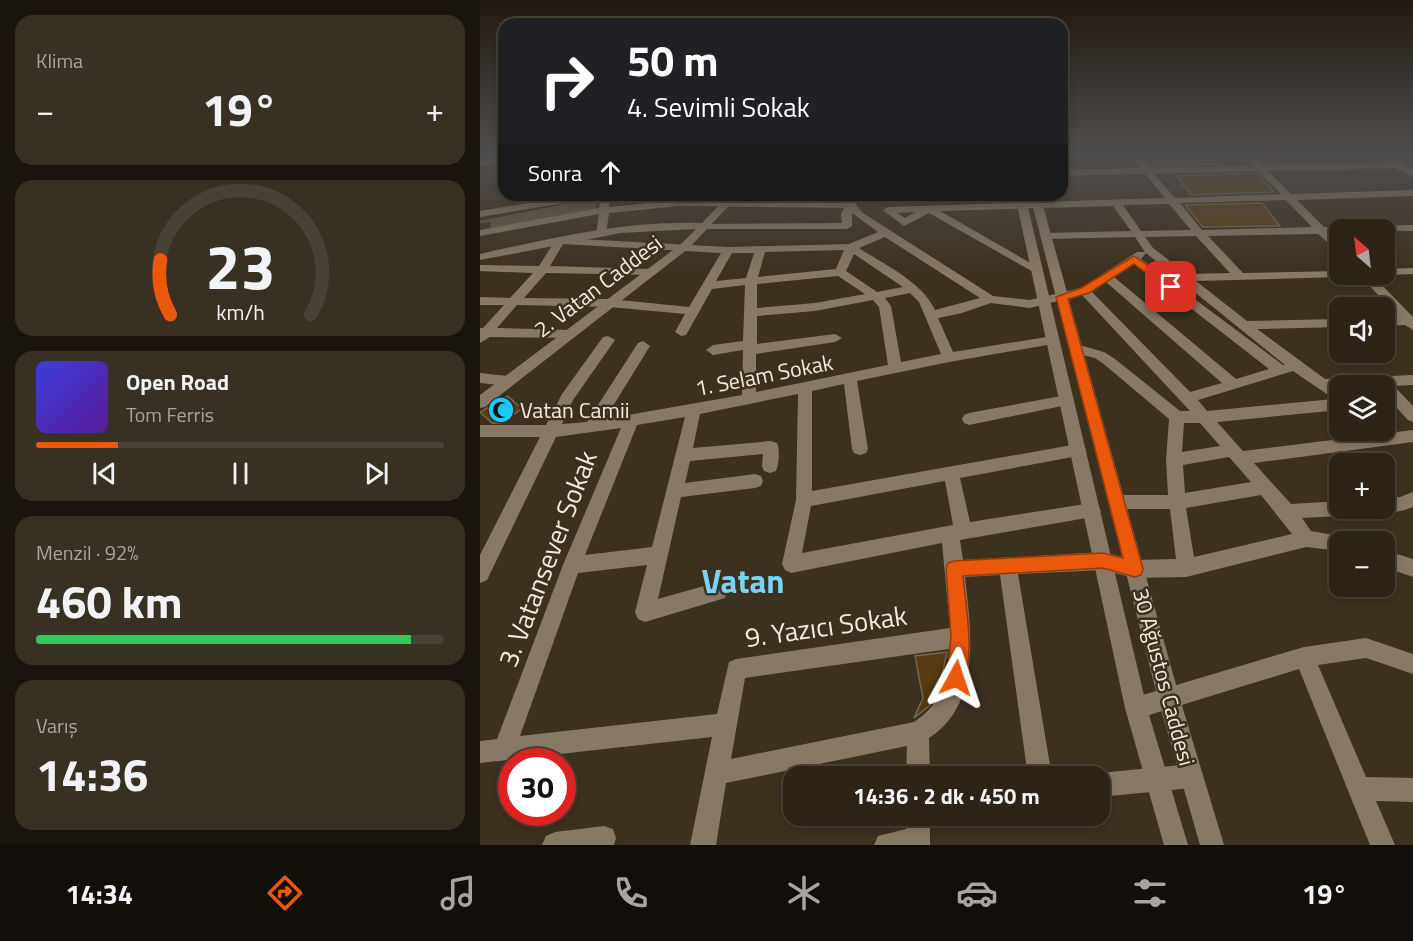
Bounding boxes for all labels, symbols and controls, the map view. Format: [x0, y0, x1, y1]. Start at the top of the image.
text: 50 m [627, 28, 719, 92]
icon: right [528, 42, 606, 120]
text: Klima [36, 45, 83, 76]
text: 19° [202, 75, 278, 143]
text: − [36, 85, 54, 135]
text: + [426, 85, 444, 135]
text: 4. Sevimli Sokak [627, 86, 810, 127]
text: Sonra [528, 156, 582, 190]
icon: ahead [594, 156, 627, 189]
text: 23 [205, 218, 275, 313]
north arrow [1329, 219, 1395, 285]
map controls [1329, 219, 1395, 597]
street label: 2. Vatan Caddesi [527, 226, 669, 346]
pin [1145, 261, 1196, 312]
icon: arrive [1154, 270, 1187, 303]
text: km/h [216, 296, 264, 328]
button: sound [1329, 297, 1395, 363]
street label: 1. Selam Sokak [692, 345, 836, 405]
text: Open Road [126, 365, 229, 399]
button: layers [1329, 375, 1395, 441]
place label: Vatan Camii [520, 393, 630, 427]
mosque icon: Vatan Camii [486, 395, 516, 425]
text: Tom Ferris [126, 399, 214, 430]
street label: 3. Vatansever Sokak [486, 444, 607, 673]
button: + [1329, 453, 1395, 519]
icon: previous [88, 457, 121, 490]
icon: pause [224, 457, 257, 490]
icon: next [360, 457, 393, 490]
button: − [1329, 531, 1395, 597]
text: Menzil · 92% [36, 537, 138, 568]
district label: Vatan [701, 556, 785, 606]
text: 460 km [36, 567, 182, 635]
street label: 30 Ağustos Caddesi [1124, 584, 1204, 770]
street label: 9. Yazıcı Sokak [742, 594, 910, 657]
position arrow [924, 646, 988, 710]
text: Varış [36, 710, 78, 741]
text: 14:36 [36, 740, 148, 808]
speed limit sign: 30 [498, 748, 576, 826]
text: 14:36 · 2 dk · 450 m [853, 779, 1040, 813]
icon: directions [264, 872, 306, 914]
icon: music [437, 872, 479, 914]
icon: phone [610, 872, 652, 914]
icon: climate [783, 872, 825, 914]
icon: car [956, 872, 998, 914]
icon: filters [1129, 872, 1171, 914]
text: 14:34 [66, 873, 133, 914]
text: 19° [1302, 873, 1347, 914]

